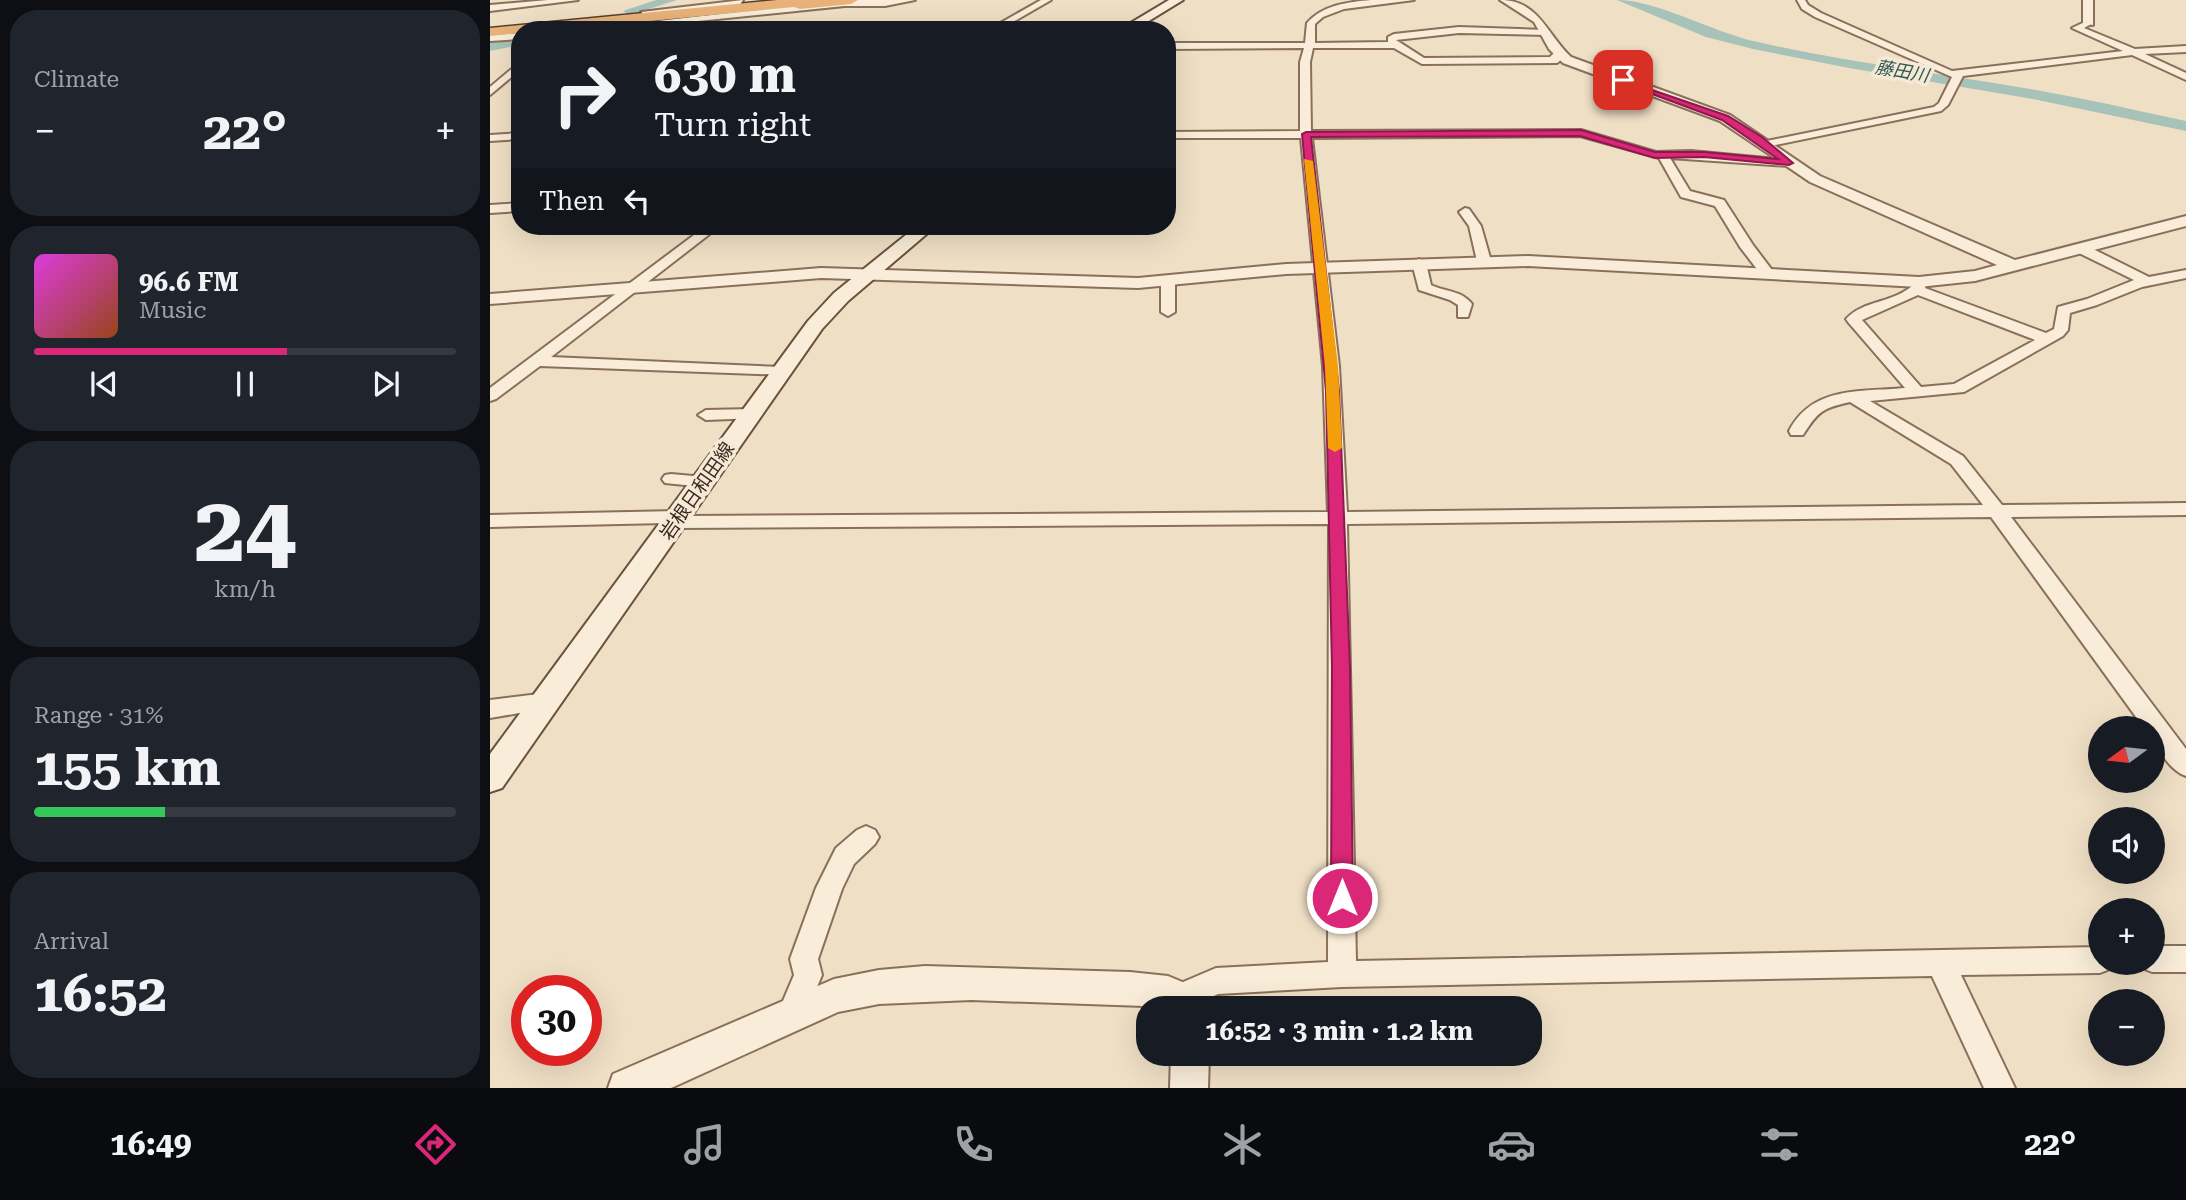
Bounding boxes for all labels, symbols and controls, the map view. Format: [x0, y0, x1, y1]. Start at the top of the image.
text: 630 m [654, 47, 796, 104]
icon: right [539, 49, 630, 140]
pin [1593, 50, 1653, 110]
water label: 藤田川 [1874, 56, 1932, 86]
icon: arrive [1604, 61, 1642, 99]
text: Climate [34, 66, 119, 93]
text: 22° [203, 101, 287, 162]
text: Turn right [654, 106, 811, 144]
text: − [34, 109, 55, 153]
text: + [435, 109, 456, 153]
icon: left [618, 182, 656, 220]
text: Then [539, 186, 604, 216]
text: 96.6 FM [139, 267, 239, 297]
text: Music [139, 297, 206, 324]
icon: previous [85, 365, 123, 403]
icon: pause [226, 365, 264, 403]
icon: next [367, 365, 405, 403]
street label: 岩根日和田線 [655, 438, 739, 544]
text: 24 [194, 477, 296, 583]
text: km/h [214, 576, 276, 603]
text: Range · 31% [34, 702, 163, 729]
north arrow [2088, 716, 2165, 793]
map controls [2088, 716, 2165, 1066]
text: 155 km [34, 737, 221, 798]
button: sound [2088, 807, 2165, 884]
position arrow [1305, 861, 1379, 935]
button: + [2088, 898, 2165, 975]
text: Arrival [34, 928, 109, 955]
text: 16:52 [34, 963, 167, 1024]
speed limit sign: 30 [511, 975, 602, 1066]
button: − [2088, 989, 2165, 1066]
text: 16:52 · 3 min · 1.2 km [1205, 1016, 1473, 1046]
icon: directions [411, 1120, 460, 1169]
icon: music [680, 1120, 729, 1169]
icon: phone [949, 1120, 998, 1169]
icon: climate [1218, 1120, 1267, 1169]
icon: car [1487, 1120, 1536, 1169]
icon: filters [1755, 1120, 1804, 1169]
text: 16:49 [110, 1125, 192, 1163]
text: 22° [2024, 1125, 2076, 1163]

